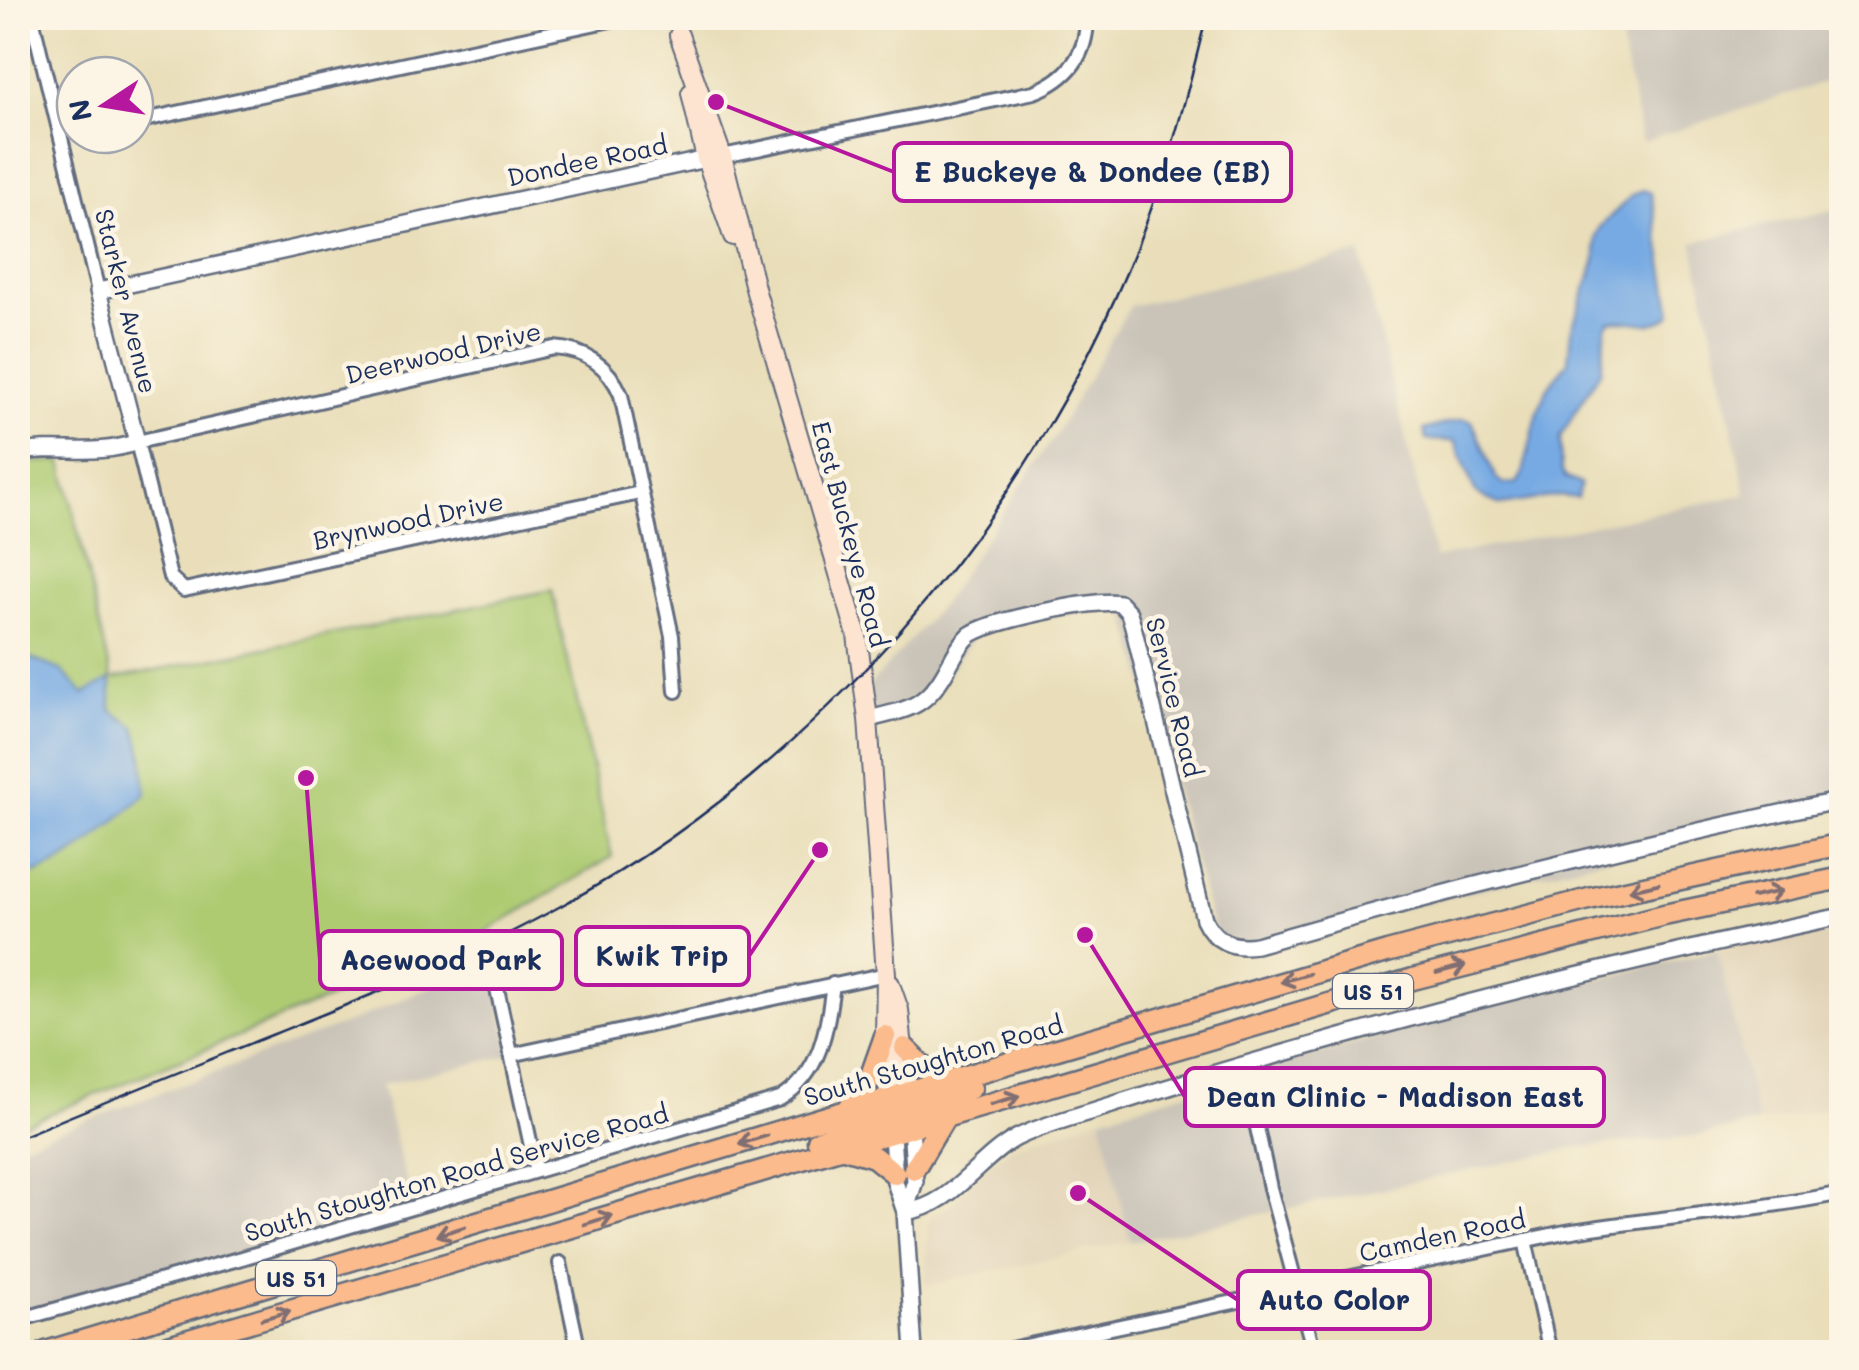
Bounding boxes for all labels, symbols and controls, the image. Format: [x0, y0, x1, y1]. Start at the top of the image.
north arrow [55, 55, 155, 155]
text: N [60, 96, 99, 125]
street label: Dondee Road [504, 127, 670, 193]
callout: E Buckeye & Dondee (EB) [894, 143, 1291, 201]
text: E Buckeye & Dondee (EB) [914, 153, 1270, 190]
street label: Starker Avenue [89, 205, 165, 397]
street label: Deerwood Drive [342, 314, 544, 390]
street label: East Buckeye Road [804, 418, 897, 651]
street label: Brynwood Drive [310, 484, 506, 557]
street label: Service Road [1140, 614, 1210, 780]
one-way arrow [1629, 879, 1661, 897]
one-way arrow [1750, 883, 1782, 902]
callout: Kwik Trip [576, 927, 749, 985]
callout: Acewood Park [320, 931, 562, 989]
text: Kwik Trip [596, 937, 728, 973]
text: Acewood Park [340, 941, 542, 977]
one-way arrow [1435, 958, 1466, 977]
one-way arrow [1280, 970, 1312, 988]
road number: US 51 [1333, 974, 1413, 1008]
street label: South Stoughton Road [800, 1008, 1066, 1112]
callout: Dean Clinic - Madison East [1185, 1068, 1604, 1126]
text: Dean Clinic - Madison East [1206, 1078, 1584, 1114]
one-way arrow [988, 1090, 1020, 1108]
street label: South Stoughton Road Service Road [240, 1096, 672, 1248]
one-way arrow [738, 1133, 769, 1151]
street label: Camden Road [1356, 1202, 1528, 1268]
one-way arrow [581, 1210, 613, 1228]
one-way arrow [436, 1223, 468, 1241]
road number: US 51 [256, 1261, 336, 1295]
callout: Auto Color [1238, 1271, 1430, 1329]
text: Auto Color [1258, 1281, 1410, 1317]
one-way arrow [259, 1305, 291, 1323]

